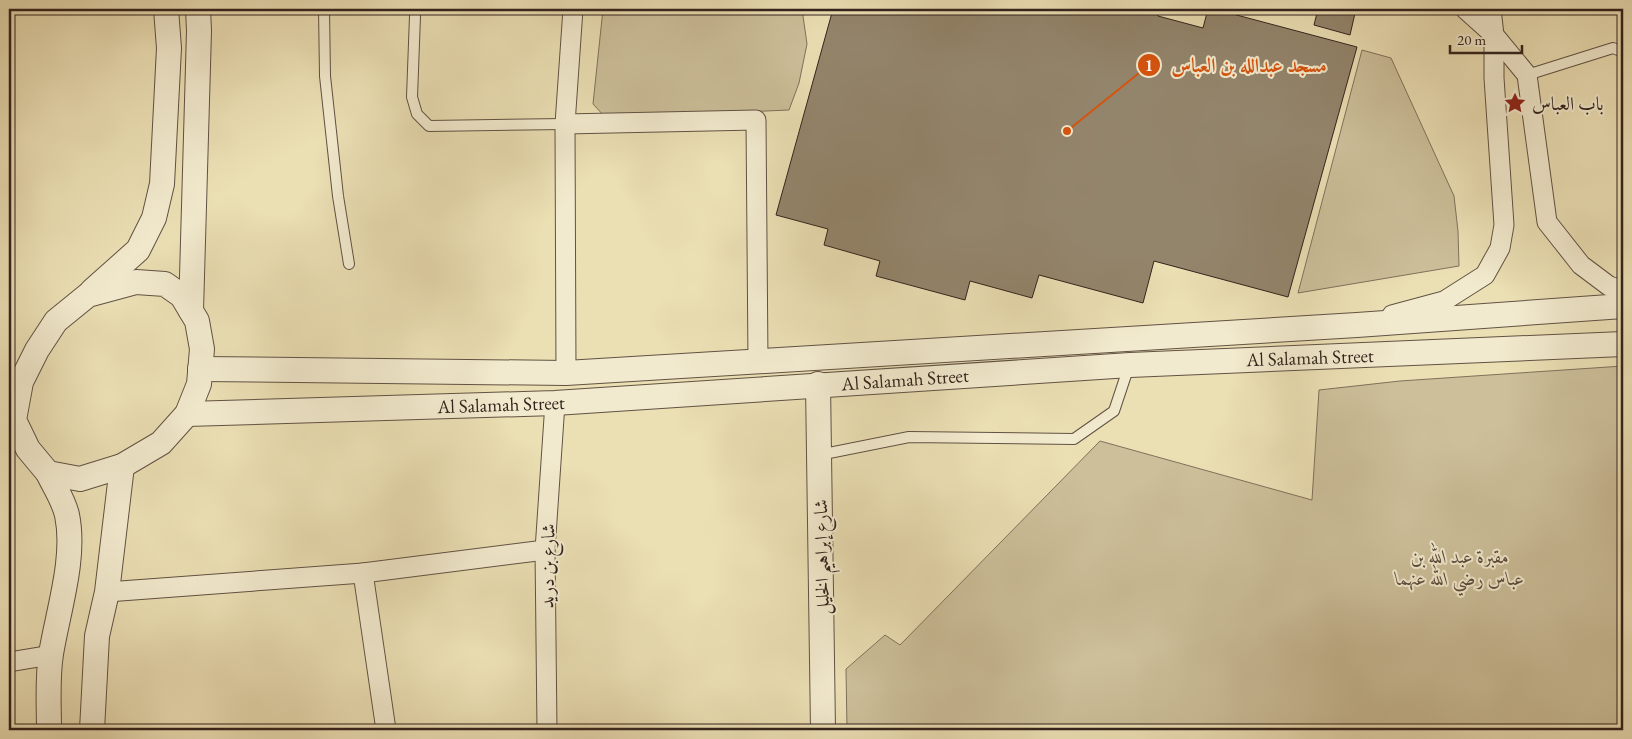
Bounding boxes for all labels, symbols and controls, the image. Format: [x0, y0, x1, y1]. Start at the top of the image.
scale bar [1450, 22, 1522, 54]
text: 20 m [1457, 30, 1486, 49]
callout: مسجد عبدالله بن العباس [1136, 48, 1337, 83]
text: مسجد عبدالله بن العباس [1171, 52, 1327, 78]
text: 1 [1145, 56, 1153, 75]
place icon: باب العباس [1502, 90, 1528, 116]
place label: باب العباس [1532, 91, 1604, 116]
street label: Al Salamah Street [1245, 343, 1374, 372]
street label: Al Salamah Street [839, 363, 970, 396]
street label: Al Salamah Street [436, 390, 565, 419]
street label: شارع إبراهيم الخليل [808, 499, 842, 615]
street label: شارع بن دريد [534, 523, 564, 609]
park label: مقبرة عبد الله بن عباس رضي الله عنهما [1394, 542, 1524, 596]

